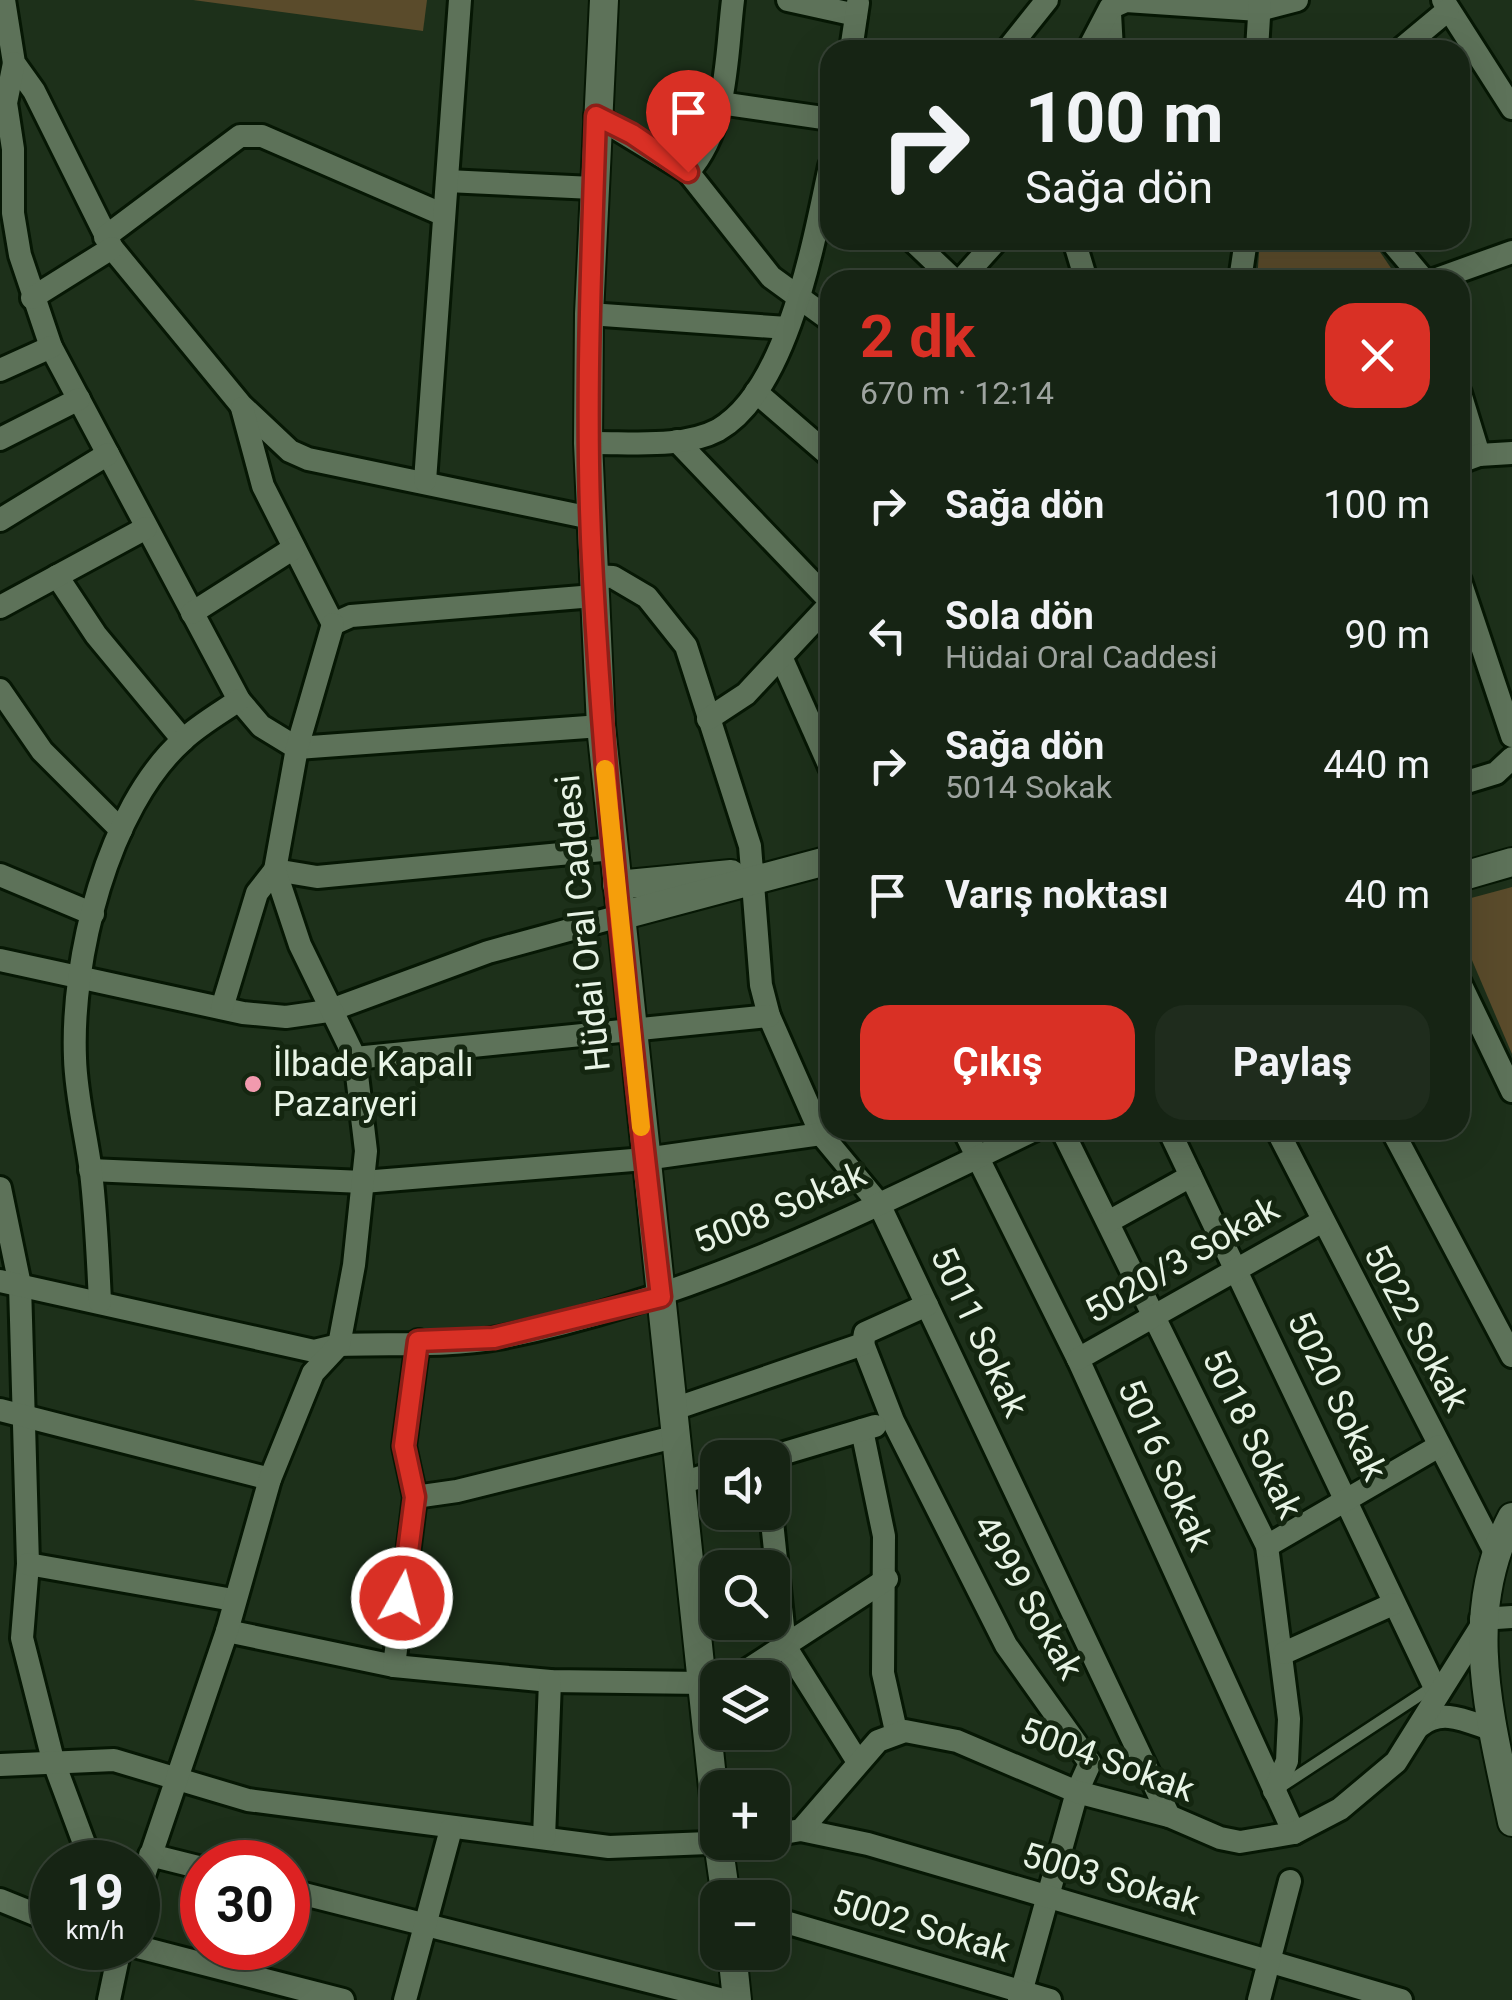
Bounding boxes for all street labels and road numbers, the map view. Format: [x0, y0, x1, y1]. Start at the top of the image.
street label: Hüdai Oral Caddesi [547, 773, 619, 1073]
street label: 5008 Sokak [688, 1153, 872, 1263]
street label: 5020/3 Sokak [1078, 1188, 1286, 1332]
street label: 5022 Sokak [1355, 1238, 1477, 1418]
street label: 5011 Sokak [922, 1241, 1036, 1424]
street label: 5020 Sokak [1279, 1305, 1396, 1487]
street label: 5018 Sokak [1194, 1343, 1311, 1525]
street label: 5016 Sokak [1109, 1373, 1221, 1557]
street label: 4999 Sokak [965, 1508, 1092, 1687]
street label: 5004 Sokak [1014, 1710, 1200, 1811]
street label: 5003 Sokak [1018, 1834, 1205, 1924]
street label: 5002 Sokak [828, 1881, 1015, 1971]

